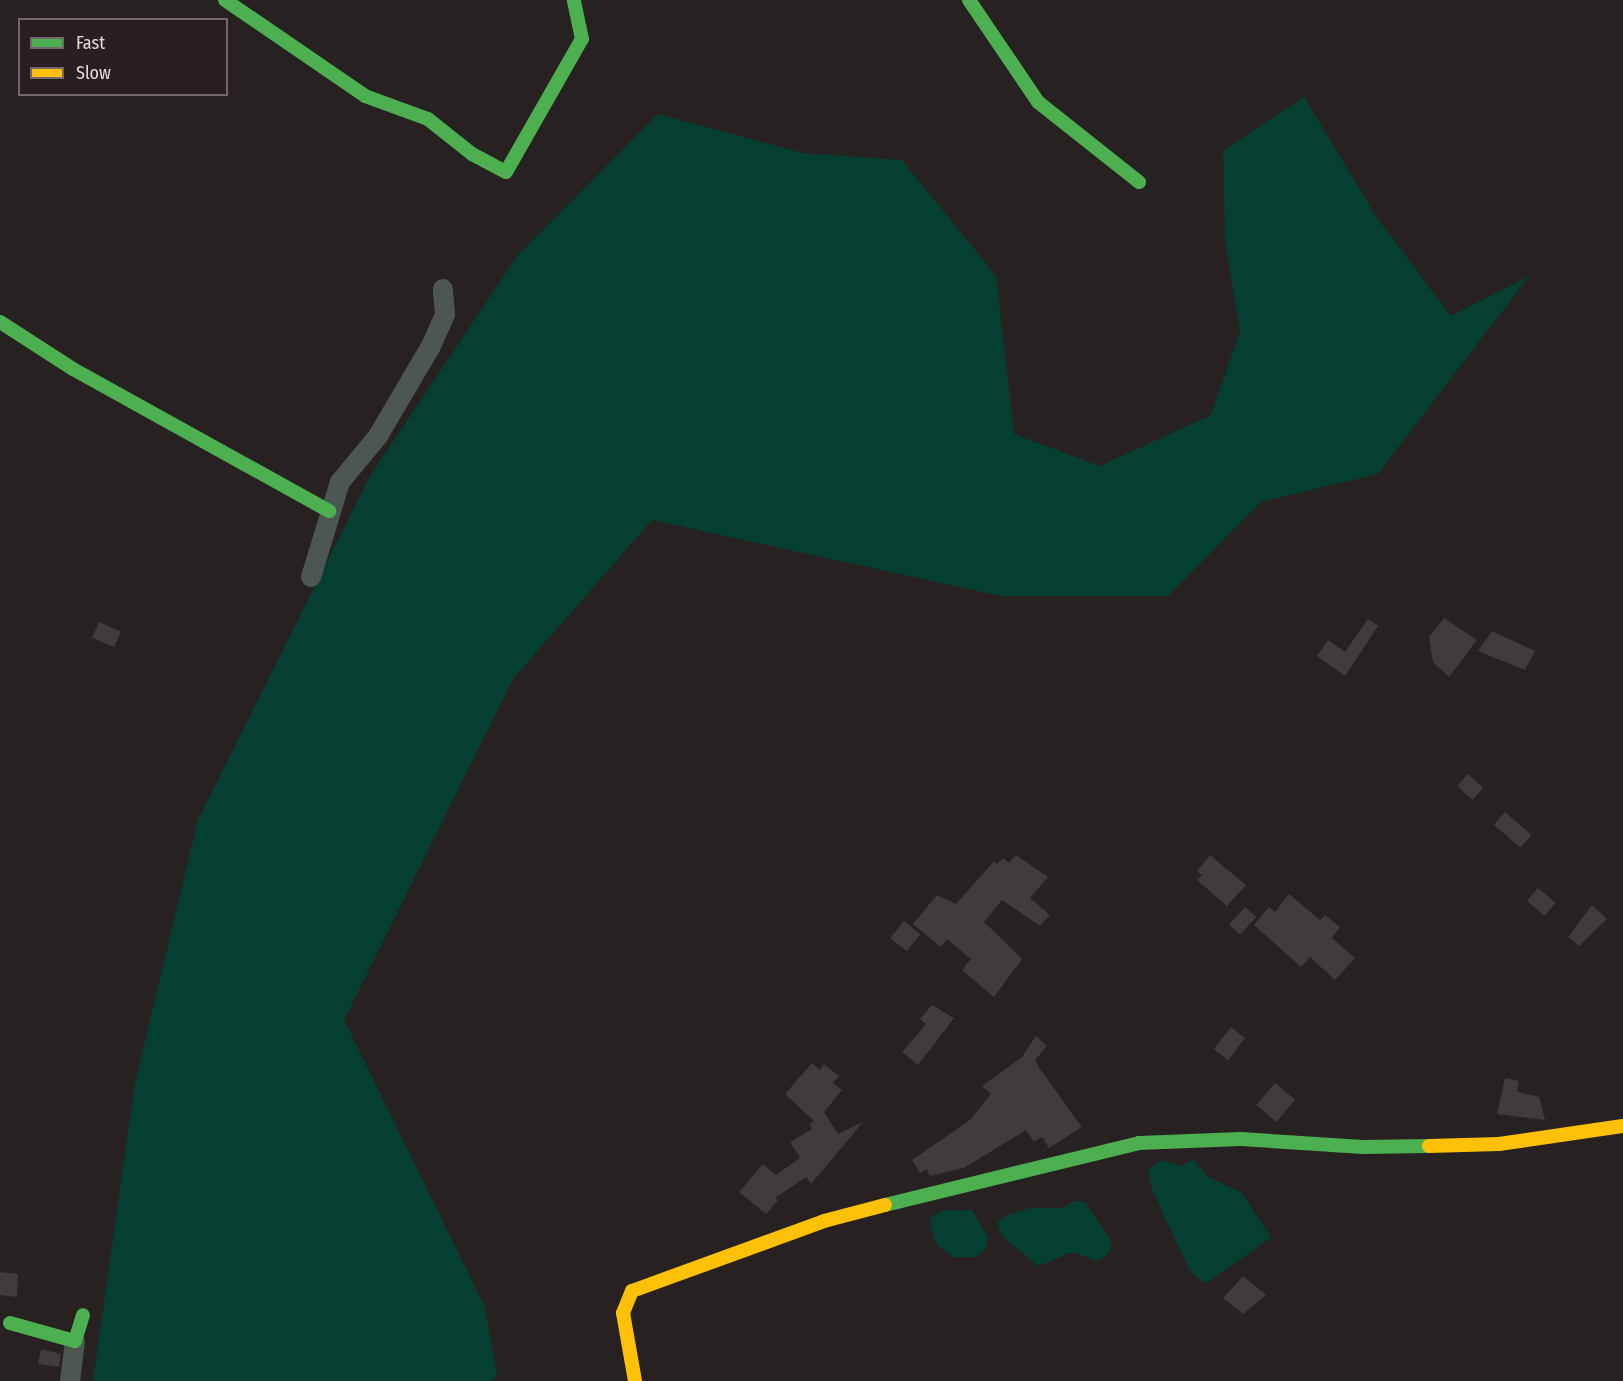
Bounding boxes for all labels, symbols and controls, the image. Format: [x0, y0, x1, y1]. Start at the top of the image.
legend [18, 18, 228, 96]
text: Fast [76, 32, 105, 54]
text: Slow [76, 62, 111, 84]

